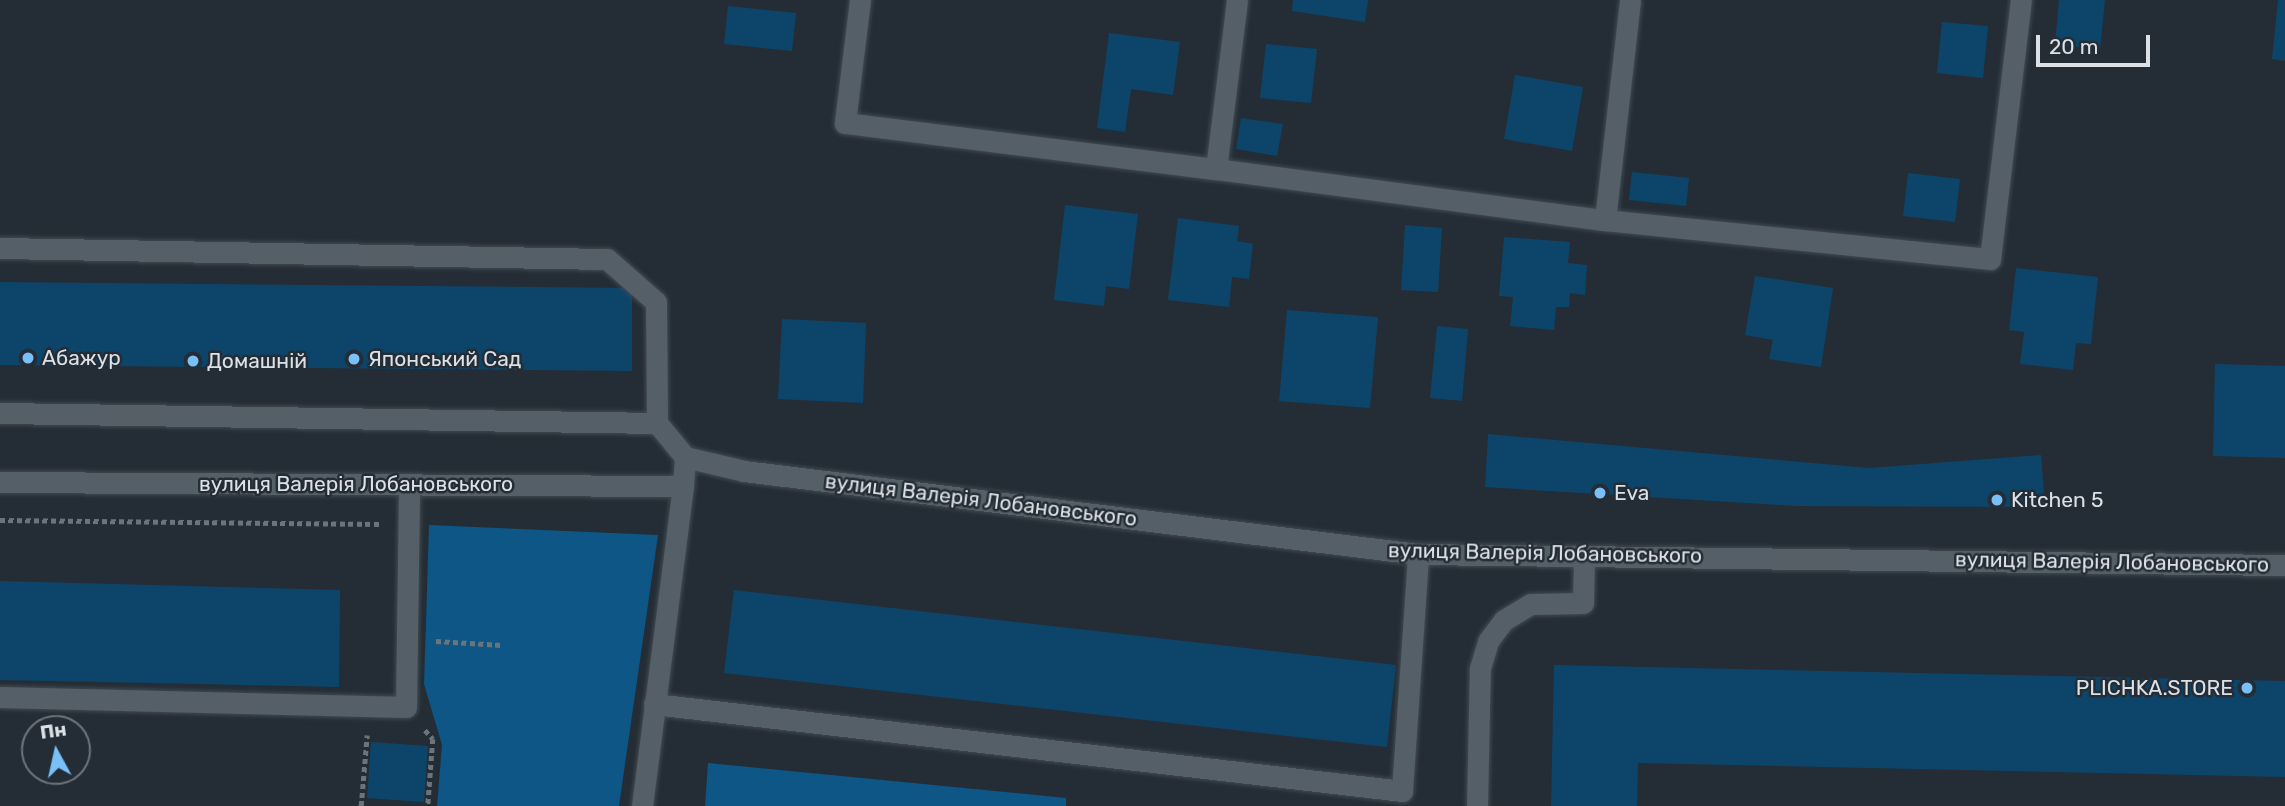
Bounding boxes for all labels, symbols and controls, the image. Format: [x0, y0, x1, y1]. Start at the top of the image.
scale bar [2040, 21, 2154, 65]
text: 20 m [2049, 34, 2098, 59]
place label: Абажур [42, 345, 121, 371]
place label: Японський Сад [368, 346, 521, 372]
place label: Домашній [207, 348, 307, 374]
marker: Абажур [20, 350, 36, 366]
marker: Японський Сад [346, 351, 362, 367]
marker: Домашній [185, 353, 201, 369]
street label: вулиця Валерія Лобановського [824, 468, 1138, 532]
street label: вулиця Валерія Лобановського [199, 471, 513, 497]
place label: Eva [1614, 480, 1649, 506]
marker: Eva [1592, 485, 1608, 501]
place label: Kitchen 5 [2011, 487, 2103, 513]
marker: Kitchen 5 [1989, 492, 2005, 508]
street label: вулиця Валерія Лобановського [1388, 538, 1702, 568]
street label: вулиця Валерія Лобановського [1955, 547, 2269, 577]
place label: PLICHKA.STORE [2076, 675, 2233, 701]
marker: PLICHKA.STORE [2239, 680, 2255, 696]
north arrow [21, 715, 91, 785]
text: Пн [39, 717, 68, 744]

